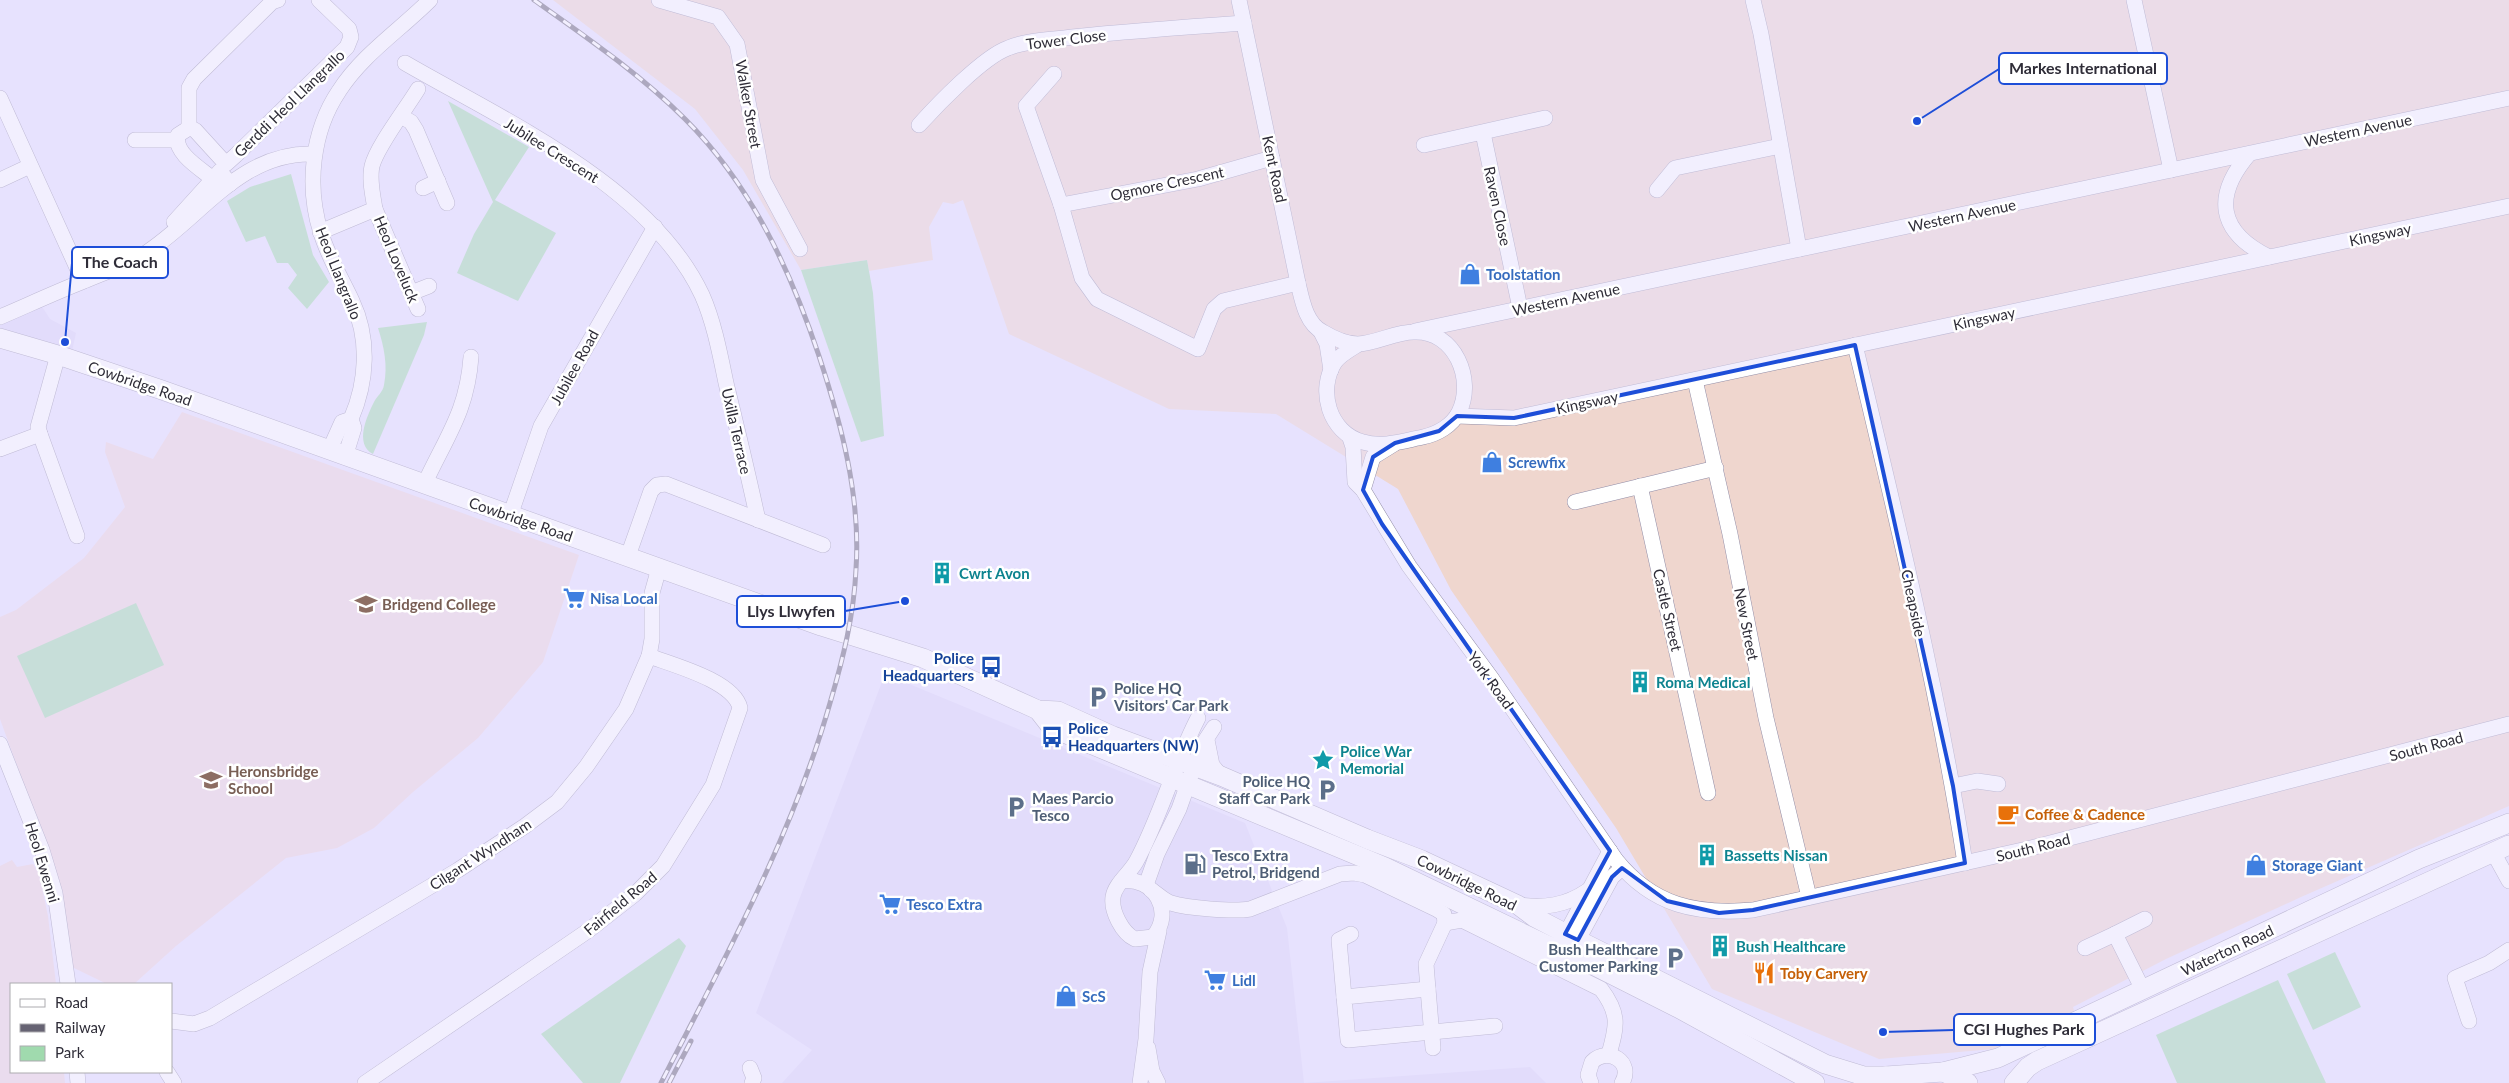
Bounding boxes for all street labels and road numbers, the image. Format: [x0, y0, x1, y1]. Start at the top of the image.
street label: Tower Close [1025, 25, 1107, 53]
street label: Gerddi Heol Llangrallo [230, 46, 348, 160]
street label: Walker Street [732, 58, 766, 150]
street label: Western Avenue [2303, 110, 2413, 150]
street label: Jubilee Crescent [502, 114, 603, 187]
street label: Kent Road [1259, 134, 1291, 204]
street label: Ogmore Crescent [1109, 162, 1226, 204]
street label: Raven Close [1481, 165, 1515, 247]
street label: Western Avenue [1907, 195, 2017, 235]
street label: Heol Loveluck [371, 213, 424, 305]
street label: Kingsway [2347, 219, 2413, 249]
street label: Heol Llangrallo [312, 224, 366, 322]
street label: Western Avenue [1511, 279, 1621, 319]
street label: Kingsway [1951, 303, 2017, 333]
street label: Jubilee Road [546, 326, 602, 408]
street label: Cowbridge Road [86, 357, 194, 409]
street label: Uxilla Terrace [718, 386, 756, 476]
street label: Kingsway [1554, 387, 1620, 417]
street label: Cowbridge Road [467, 493, 575, 545]
street label: Castle Street [1650, 567, 1686, 654]
street label: Cheapside [1898, 568, 1930, 638]
street label: New Street [1731, 586, 1763, 663]
street label: York Road [1464, 648, 1518, 712]
street label: South Road [2387, 727, 2465, 765]
street label: Cilgant Wyndham [426, 814, 534, 894]
street label: Heol Ewenni [22, 820, 64, 904]
street label: South Road [1994, 829, 2072, 865]
street label: Cowbridge Road [1414, 850, 1520, 914]
street label: Fairfield Road [580, 867, 660, 939]
street label: Waterton Road [2178, 921, 2276, 979]

